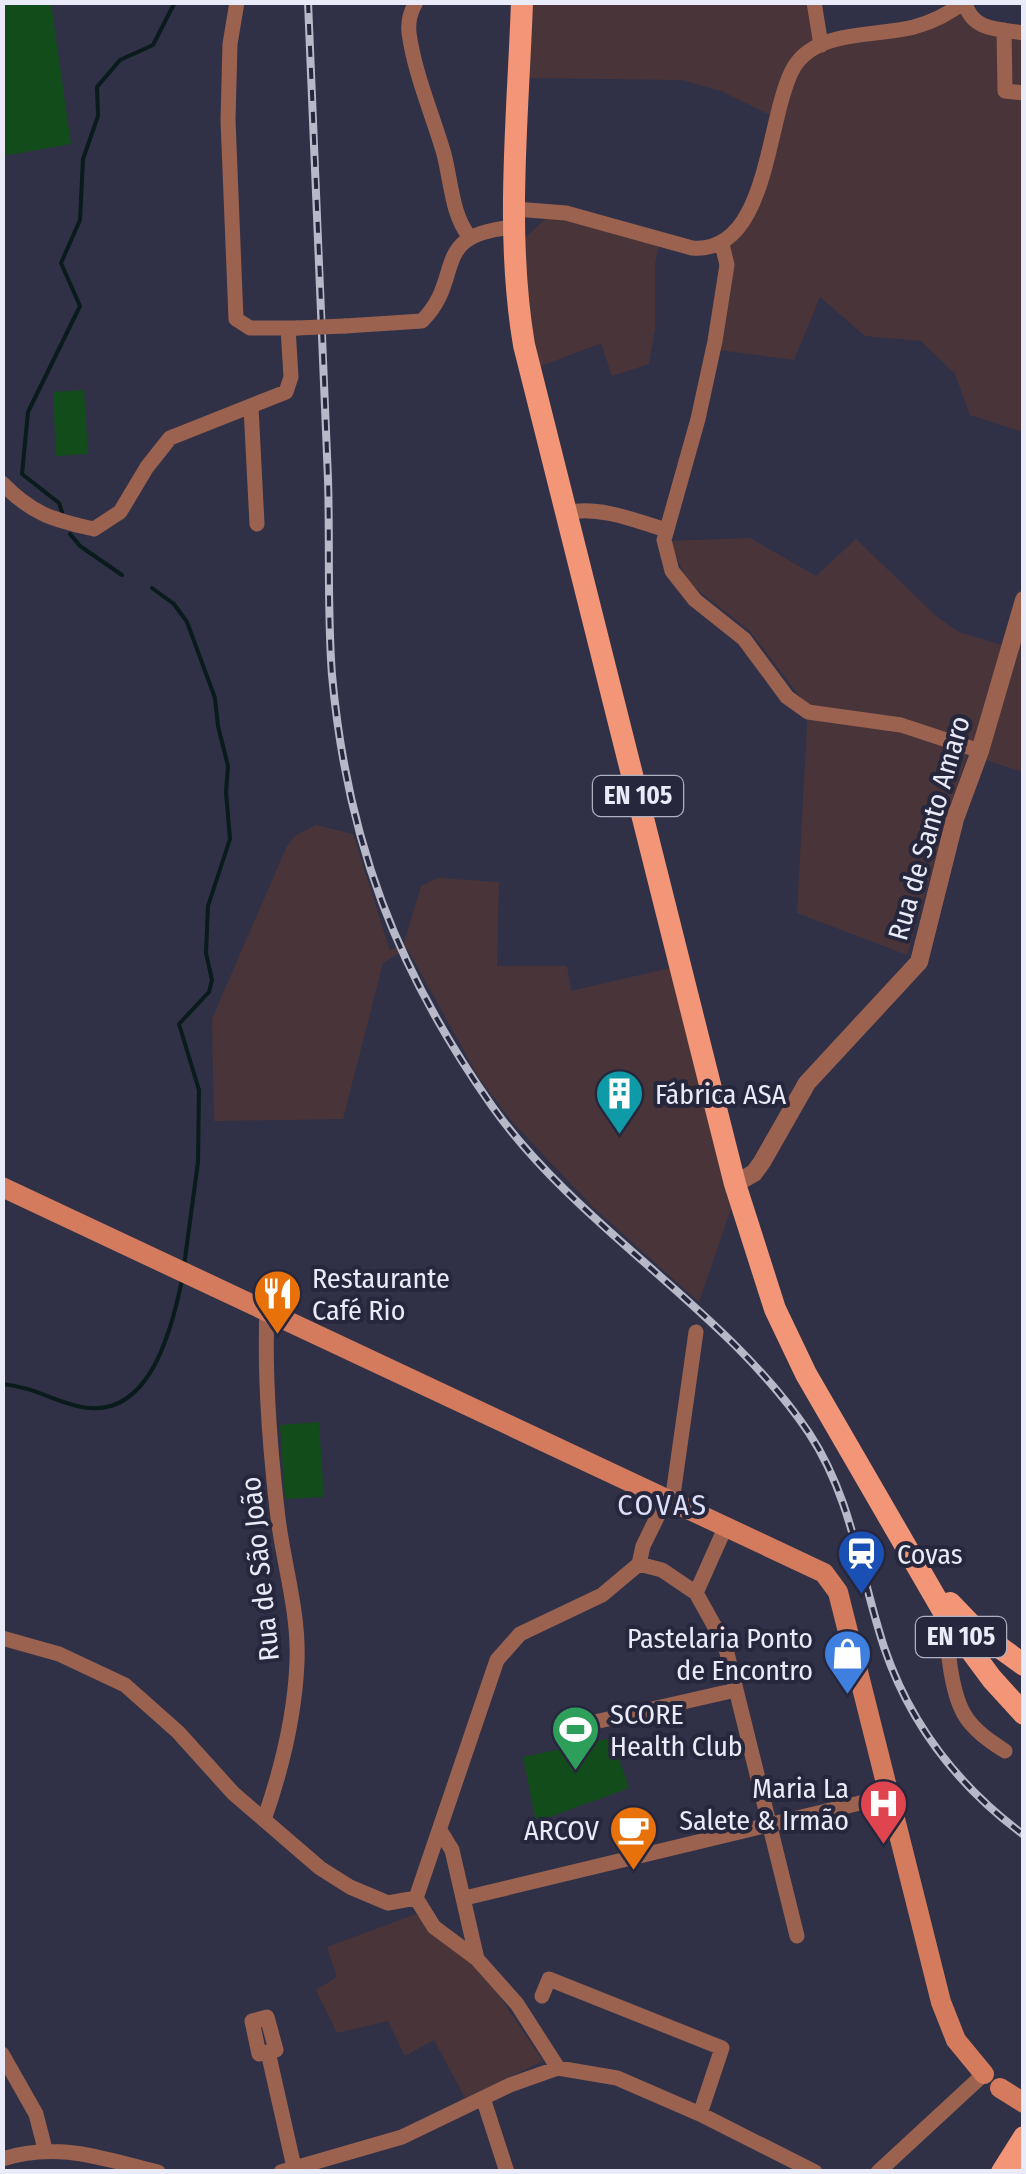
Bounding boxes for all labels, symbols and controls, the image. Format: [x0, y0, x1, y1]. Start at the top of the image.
street label: Rua de Santo Amaro [881, 712, 977, 944]
road number: EN 105 [593, 776, 683, 816]
building icon: Fábrica ASA [594, 1068, 646, 1136]
place label: Fábrica ASA [655, 1078, 787, 1111]
place label: Restaurante Café Rio [312, 1262, 450, 1327]
restaurant icon: Restaurante Café Rio [251, 1268, 303, 1336]
street label: Rua de São João [234, 1475, 286, 1663]
district label: COVAS [617, 1487, 709, 1523]
station icon: Covas [836, 1528, 888, 1596]
place label: Covas [897, 1538, 963, 1571]
road number: EN 105 [916, 1617, 1006, 1657]
place label: Pastelaria Ponto de Encontro [627, 1622, 813, 1687]
shop icon: Pastelaria Ponto de Encontro [822, 1628, 874, 1696]
place label: SCORE Health Club [610, 1698, 743, 1763]
sports icon: SCORE Health Club [549, 1704, 601, 1772]
place label: Maria La Salete & Irmão [679, 1772, 849, 1837]
hospital icon: Maria La Salete & Irmão [858, 1778, 910, 1846]
cafe icon: ARCOV [608, 1804, 660, 1872]
place label: ARCOV [524, 1814, 600, 1847]

